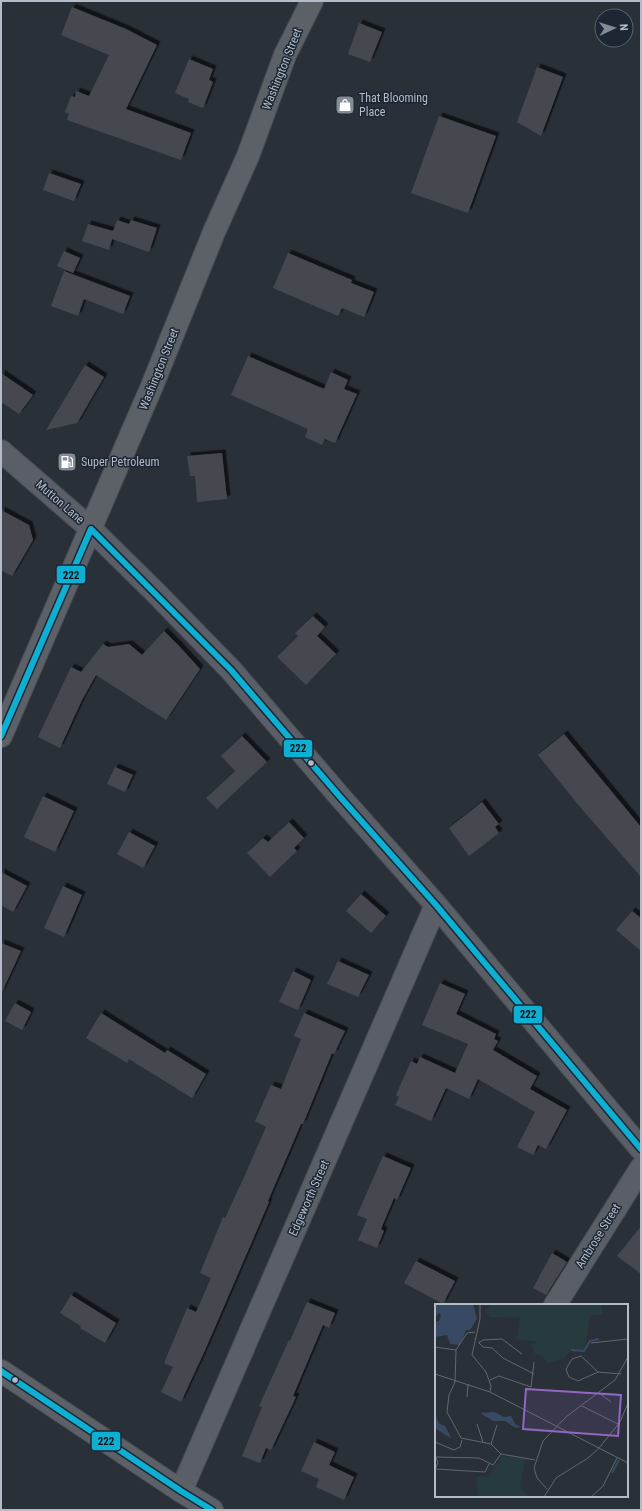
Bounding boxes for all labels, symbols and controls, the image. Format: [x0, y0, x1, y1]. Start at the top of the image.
north arrow [594, 8, 634, 48]
text: N [617, 24, 630, 31]
street label: Washington Street [259, 26, 305, 112]
place label: That Blooming Place [359, 91, 428, 119]
shop icon: That Blooming Place [334, 94, 356, 116]
street label: Washington Street [136, 326, 182, 412]
fuel station icon: Super Petroleum [56, 451, 78, 473]
place label: Super Petroleum [81, 455, 160, 469]
street label: Mutton Lane [33, 477, 87, 527]
line badge: 222 [56, 565, 86, 584]
text: 222 [63, 569, 80, 582]
line badge: 222 [283, 739, 313, 758]
text: 222 [290, 742, 307, 755]
unlabelled marker [306, 758, 316, 768]
line badge: 222 [513, 1005, 543, 1024]
text: 222 [520, 1008, 537, 1021]
street label: Edgeworth Street [286, 1158, 332, 1238]
street label: Ambrose Street [573, 1201, 624, 1271]
inset map [435, 1304, 628, 1497]
unlabelled marker [10, 1375, 20, 1385]
line badge: 222 [91, 1431, 121, 1451]
text: 222 [98, 1435, 115, 1448]

